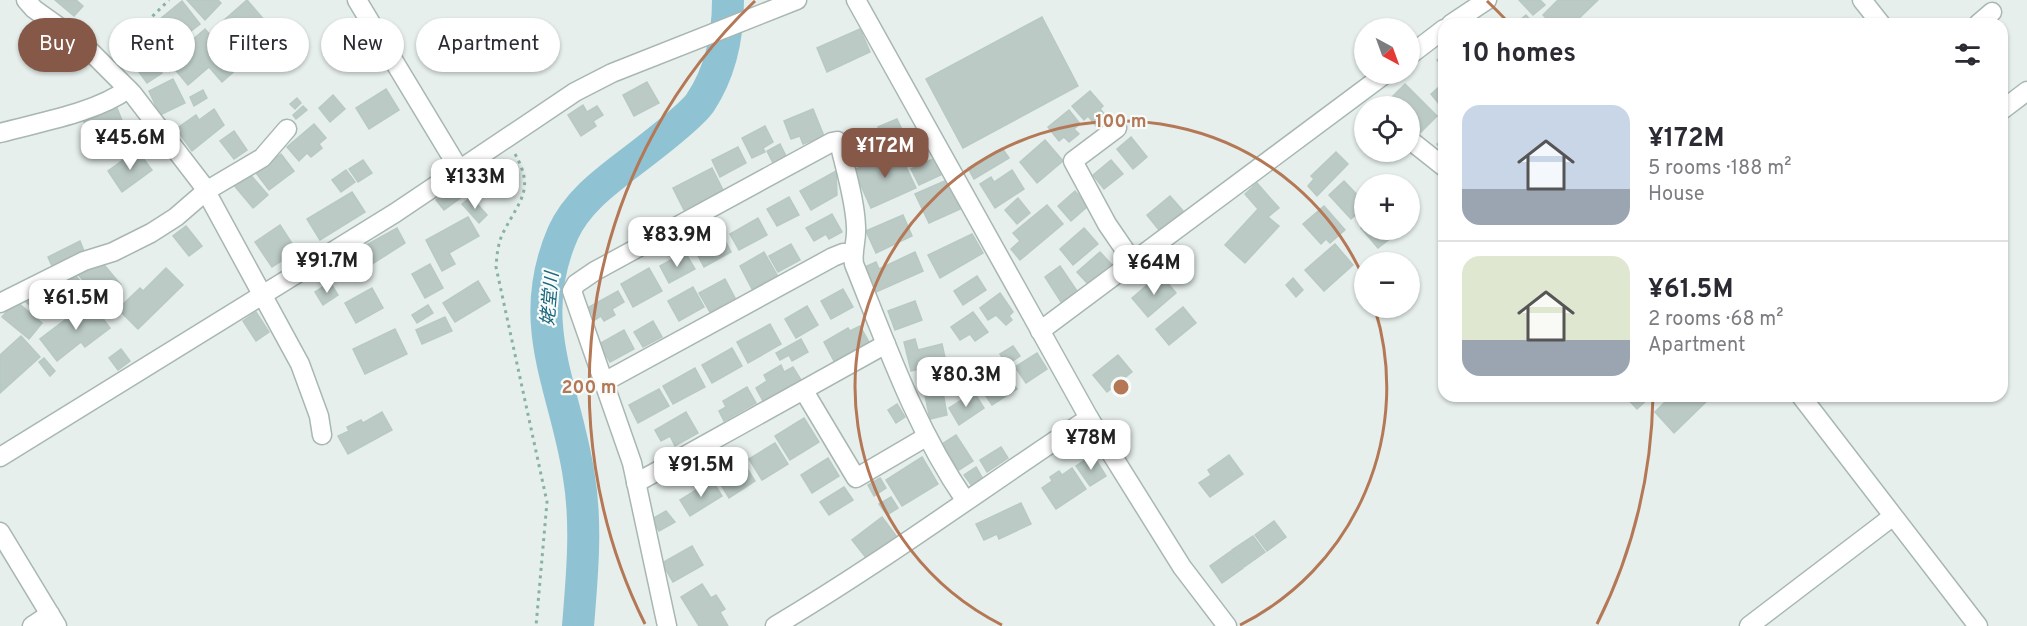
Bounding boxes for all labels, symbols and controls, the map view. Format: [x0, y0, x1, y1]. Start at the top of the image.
chip: Buy [18, 18, 97, 72]
chip: Rent [109, 18, 195, 72]
chip: Filters [207, 18, 309, 72]
chip: New [321, 18, 404, 72]
chip: Apartment [416, 18, 560, 72]
north arrow [1354, 18, 1420, 84]
map controls [1354, 18, 1420, 318]
text: 10 homes [1462, 38, 1576, 71]
icon: filters [1951, 38, 1984, 71]
button: locate [1354, 96, 1420, 162]
text: 100 m [1095, 111, 1147, 134]
pin: ¥45.6M [81, 120, 179, 171]
text: ¥172M [1648, 123, 1725, 156]
text: ¥45.6M [95, 126, 165, 152]
pin: ¥172M [843, 128, 927, 179]
icon: home [1510, 129, 1582, 201]
text: ¥172M [856, 134, 914, 160]
text: 5 rooms · 188 m² [1648, 156, 1791, 182]
pin: ¥133M [433, 159, 517, 210]
text: ¥133M [445, 165, 505, 191]
button: + [1354, 174, 1420, 240]
text: House [1648, 182, 1704, 208]
pin: ¥83.9M [628, 217, 726, 268]
text: ¥83.9M [642, 223, 712, 249]
pin: ¥91.7M [278, 243, 376, 294]
pin: ¥64M [1118, 245, 1190, 296]
text: ¥91.7M [296, 249, 358, 275]
text: ¥64M [1127, 251, 1181, 277]
button: − [1354, 252, 1420, 318]
water label: 姥堂川 [537, 269, 565, 327]
text: ¥61.5M [1648, 274, 1734, 307]
pin: ¥61.5M [27, 280, 125, 331]
icon: home [1510, 280, 1582, 352]
text: ¥61.5M [43, 286, 109, 312]
text: 2 rooms · 68 m² [1648, 307, 1784, 333]
text: Apartment [1648, 333, 1746, 359]
pin: ¥80.3M [917, 357, 1015, 408]
text: ¥80.3M [931, 363, 1001, 389]
text: 200 m [561, 377, 617, 400]
centre of rings [1111, 377, 1131, 397]
pin: ¥78M [1055, 420, 1127, 471]
text: ¥78M [1066, 426, 1116, 452]
pin: ¥91.5M [652, 447, 750, 498]
text: ¥91.5M [668, 453, 734, 479]

